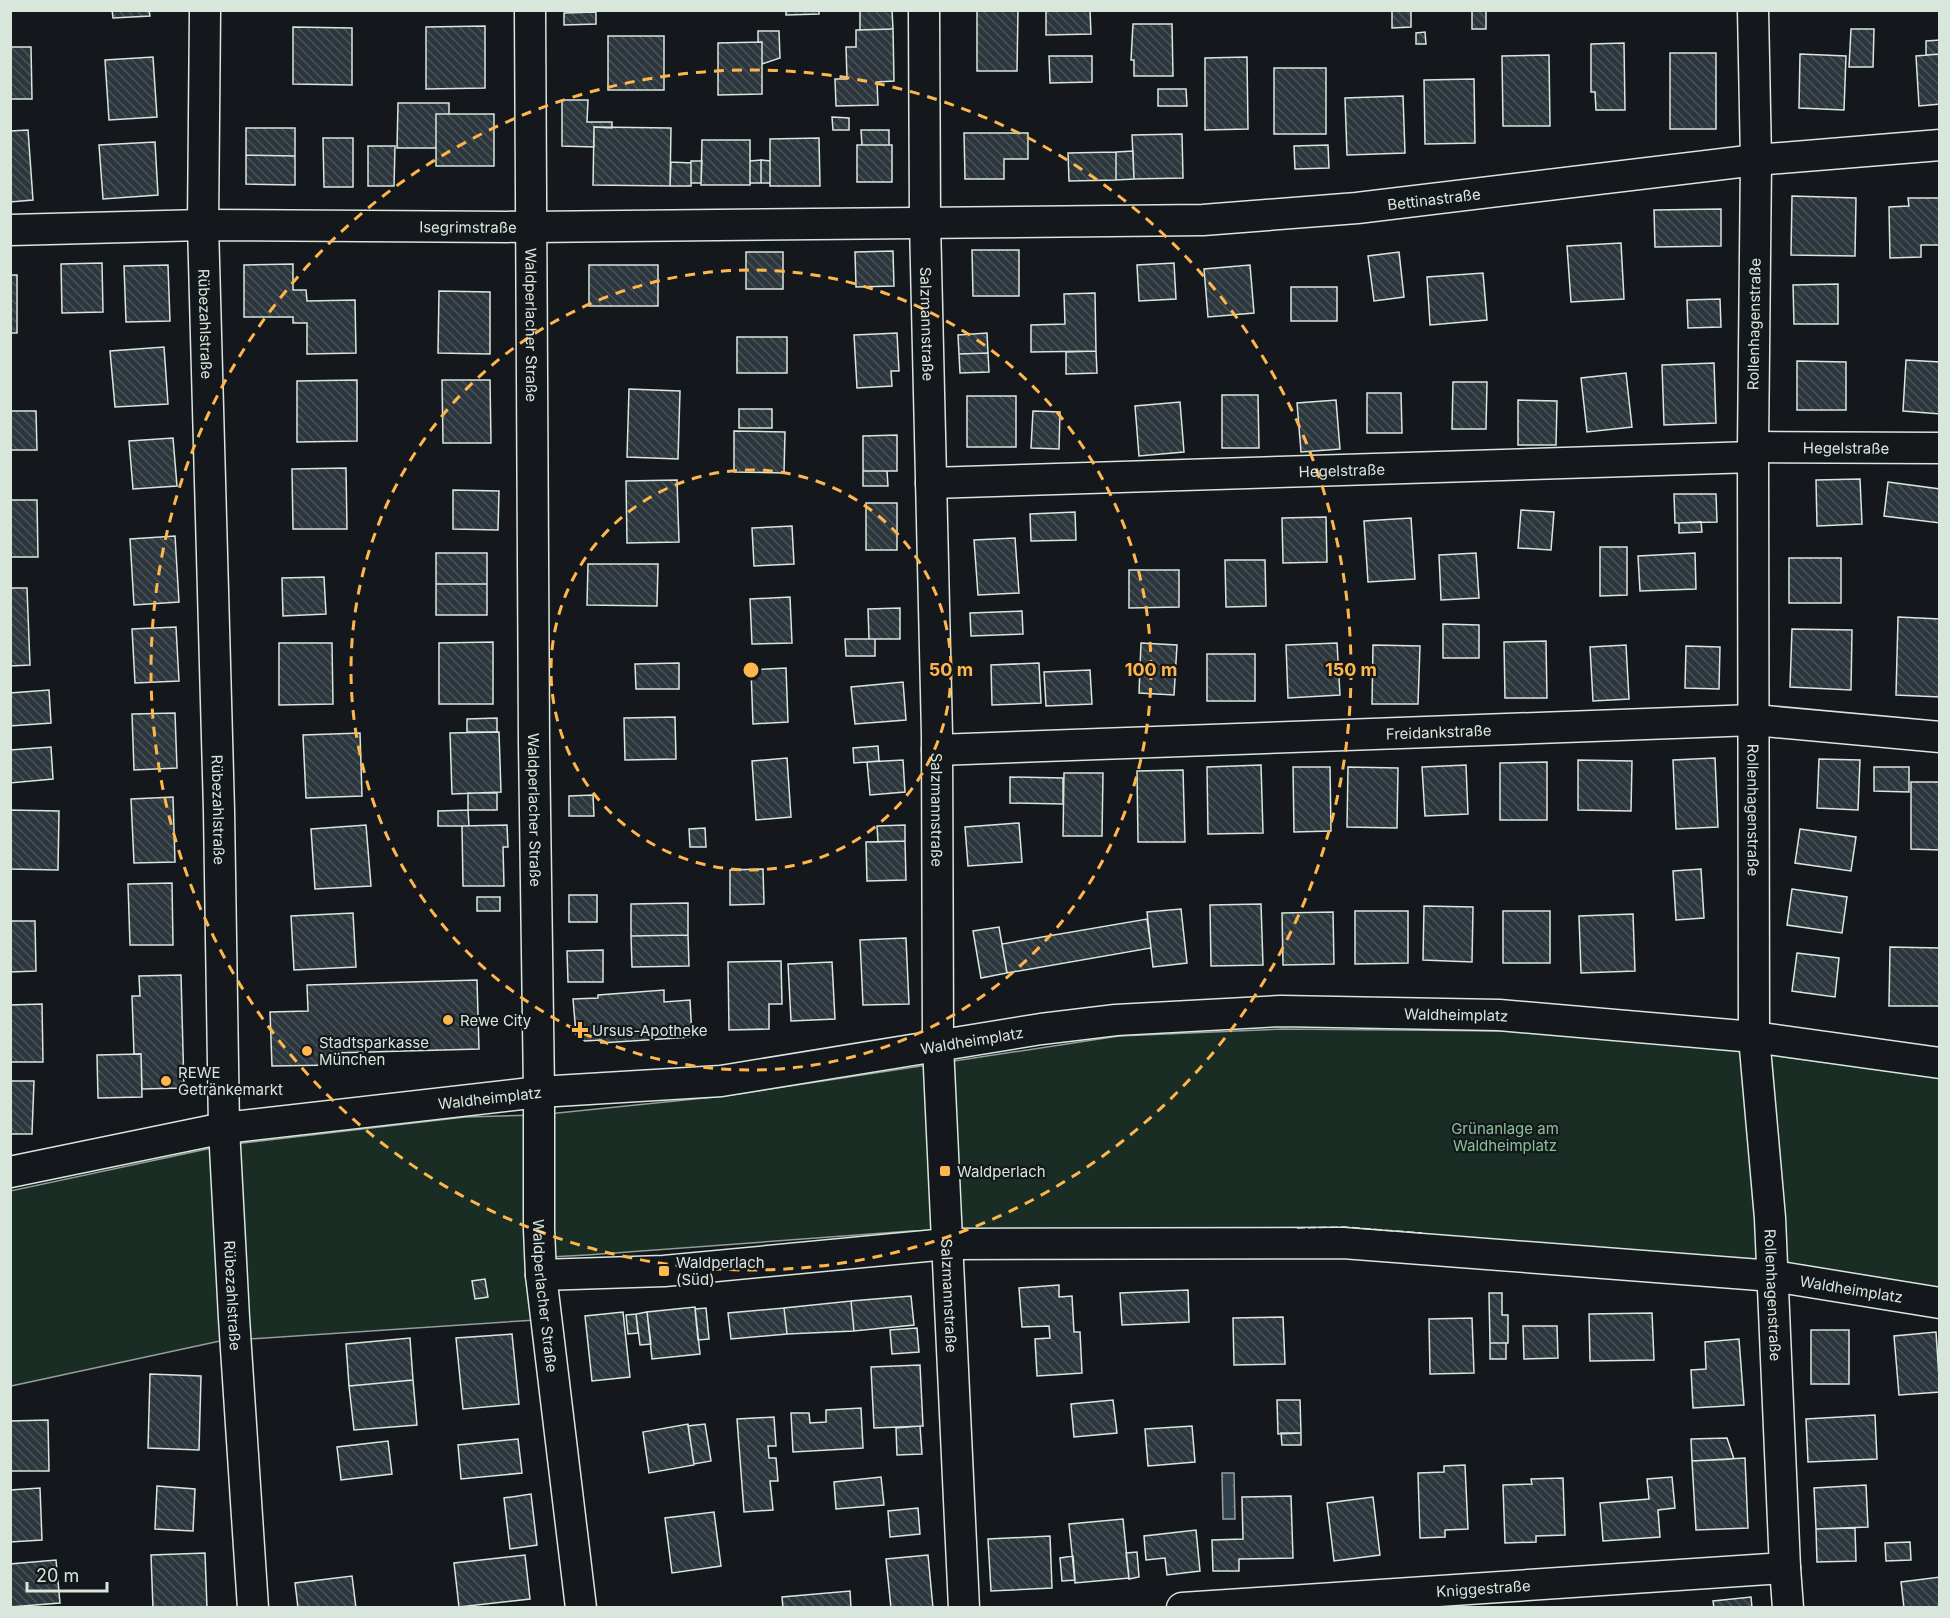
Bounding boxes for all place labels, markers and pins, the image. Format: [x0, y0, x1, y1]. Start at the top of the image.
centre of rings [741, 660, 761, 680]
place label: Rewe City [460, 1011, 532, 1030]
marker: Rewe City [441, 1013, 455, 1027]
place label: Ursus-Apotheke [592, 1021, 708, 1040]
marker: Ursus-Apotheke [573, 1023, 587, 1037]
place label: Stadtsparkasse München [319, 1033, 429, 1069]
marker: Stadtsparkasse München [300, 1044, 314, 1058]
place label: REWE Getränkemarkt [178, 1063, 283, 1099]
marker: REWE Getränkemarkt [159, 1074, 173, 1088]
place label: Waldperlach [957, 1162, 1046, 1181]
marker: Waldperlach [938, 1164, 952, 1178]
place label: Waldperlach (Süd) [676, 1253, 765, 1289]
marker: Waldperlach (Süd) [657, 1264, 671, 1278]

